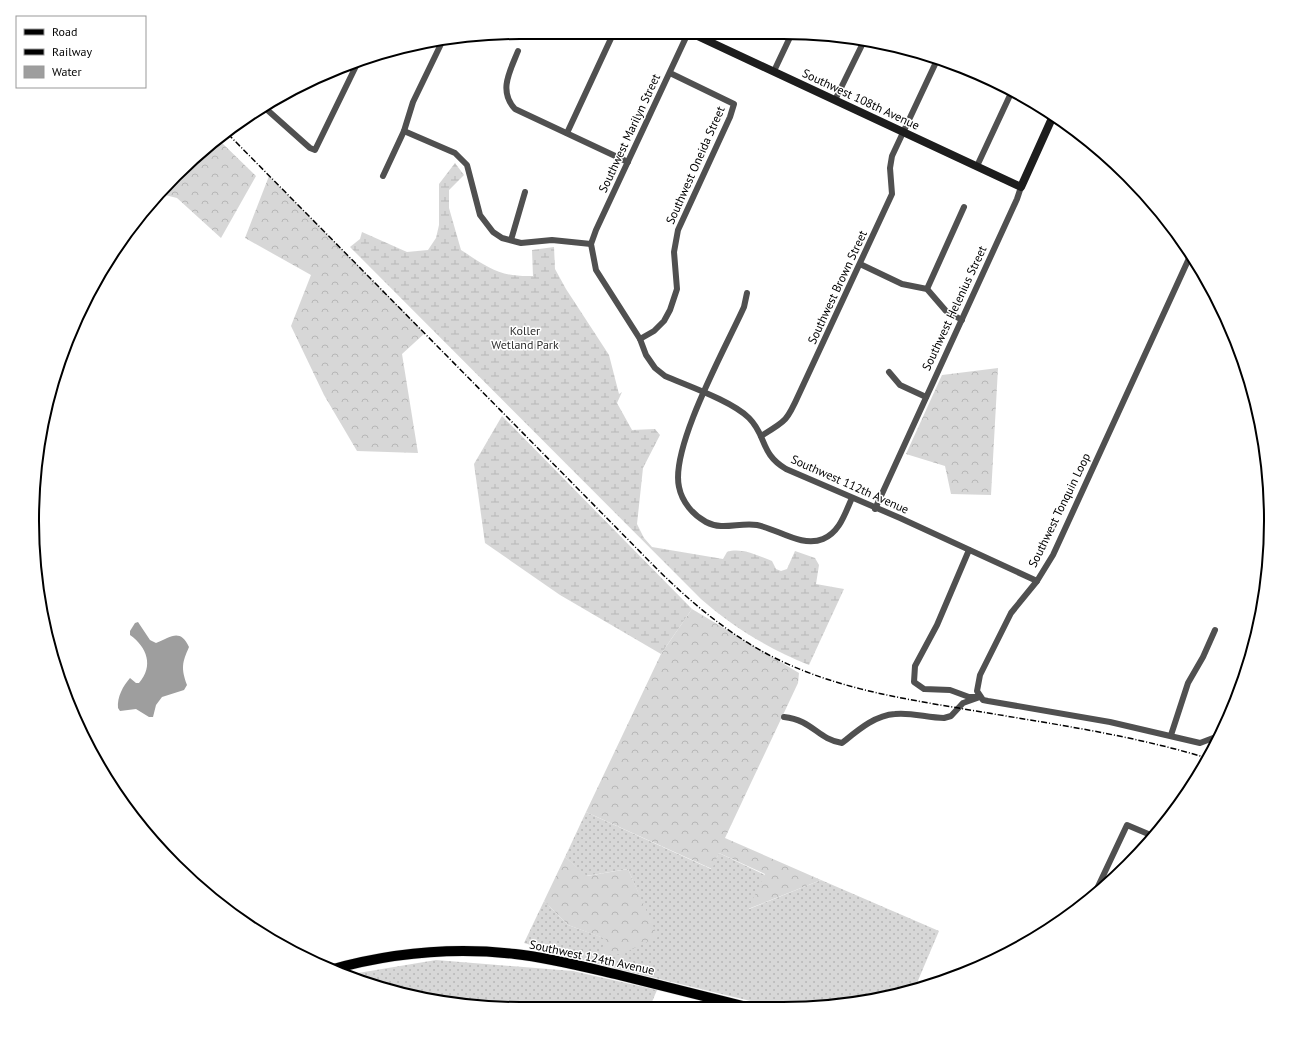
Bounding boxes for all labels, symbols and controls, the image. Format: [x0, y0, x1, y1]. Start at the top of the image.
legend [16, 16, 146, 88]
text: Road [52, 24, 77, 39]
text: Railway [52, 44, 92, 59]
text: Water [52, 64, 82, 79]
street label: Southwest 108th Avenue [800, 65, 922, 133]
street label: Southwest Marilyn Street [595, 71, 663, 195]
street label: Southwest Oneida Street [662, 104, 728, 226]
street label: Southwest Brown Street [804, 228, 870, 346]
street label: Southwest Helenius Street [918, 243, 990, 373]
park label: Koller Wetland Park [491, 323, 559, 352]
street label: Southwest Tonquin Loop [1025, 450, 1093, 570]
street label: Southwest 112th Avenue [789, 451, 911, 517]
street label: Southwest 124th Avenue [528, 936, 656, 978]

